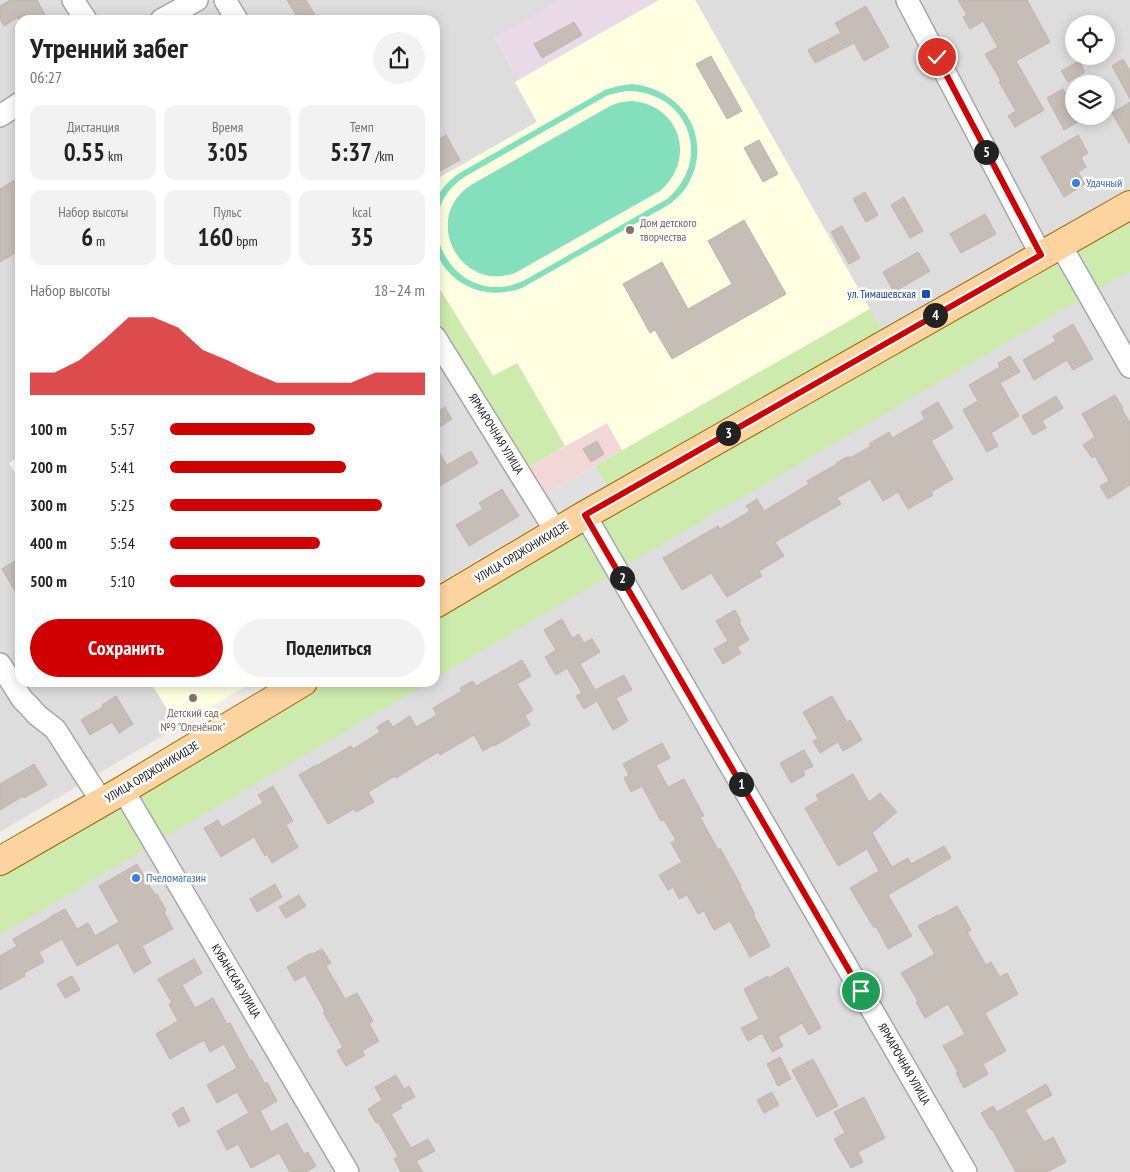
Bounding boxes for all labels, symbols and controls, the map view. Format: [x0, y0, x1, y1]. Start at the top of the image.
map controls [1065, 15, 1115, 125]
button: locate [1065, 15, 1115, 65]
text: Утренний забег [30, 29, 188, 66]
button: share [373, 32, 425, 84]
pin [916, 36, 958, 78]
icon: check [923, 43, 951, 71]
text: 06:27 [30, 67, 62, 87]
button: layers [1065, 75, 1115, 125]
text: Дистанция [67, 118, 119, 136]
text: Время [212, 118, 243, 136]
text: Темп [350, 118, 374, 136]
text: 0.55 [64, 136, 105, 168]
text: 3:05 [206, 136, 249, 168]
text: 5:37 [330, 136, 372, 168]
pin: 5 [974, 140, 998, 164]
text: 5 [983, 143, 990, 161]
text: km [105, 147, 123, 165]
text: /km [372, 147, 394, 165]
place label: Удачный [1086, 175, 1122, 190]
marker: Удачный [1070, 177, 1082, 189]
text: Набор высоты [58, 203, 128, 221]
text: Пульс [213, 203, 242, 221]
text: kcal [352, 203, 371, 221]
place label: Дом детского творчества [640, 215, 697, 244]
text: 6 [81, 221, 93, 253]
text: 160 [197, 221, 233, 253]
text: 35 [350, 221, 374, 253]
marker: Дом детского творчества [624, 224, 636, 236]
text: m [93, 232, 105, 250]
text: bpm [233, 232, 258, 250]
text: Набор высоты [30, 280, 110, 300]
text: 18–24 m [374, 280, 425, 300]
place label: ул. Тимашевская [847, 286, 916, 301]
marker: ул. Тимашевская [920, 288, 932, 300]
pin: 4 [922, 302, 948, 328]
text: 4 [932, 306, 939, 324]
street label: ЯРМАРОЧНАЯ УЛИЦА [466, 391, 527, 477]
text: 100 m [30, 419, 67, 439]
text: 5:57 [110, 419, 135, 439]
pin: 3 [716, 420, 740, 446]
text: 3 [725, 424, 732, 442]
text: 200 m [30, 457, 67, 477]
text: 5:41 [110, 457, 135, 477]
text: 300 m [30, 495, 67, 515]
text: 5:25 [110, 495, 135, 515]
street label: УЛИЦА ОРДЖОНИКИДЗЕ [472, 518, 571, 585]
text: 400 m [30, 533, 67, 553]
text: 5:54 [110, 533, 135, 553]
pin: 2 [610, 566, 634, 590]
text: 2 [619, 569, 626, 587]
text: 500 m [30, 571, 67, 591]
text: 5:10 [110, 571, 135, 591]
button: Сохранить [30, 619, 223, 677]
button: Поделиться [233, 619, 425, 677]
marker: Детский сад №9 "Оленёнок" [187, 692, 199, 704]
place label: Детский сад №9 "Оленёнок" [161, 705, 225, 734]
street label: УЛИЦА ОРДЖОНИКИДЗЕ [102, 738, 201, 805]
pin: 1 [728, 772, 754, 796]
text: 1 [738, 775, 745, 793]
place label: Пчеломагазин [146, 870, 206, 885]
marker: Пчеломагазин [130, 872, 142, 884]
street label: КУБАНСКАЯ УЛИЦА [208, 941, 265, 1021]
pin [840, 970, 882, 1012]
icon: arrive [847, 977, 875, 1005]
street label: ЯРМАРОЧНАЯ УЛИЦА [875, 1020, 934, 1108]

